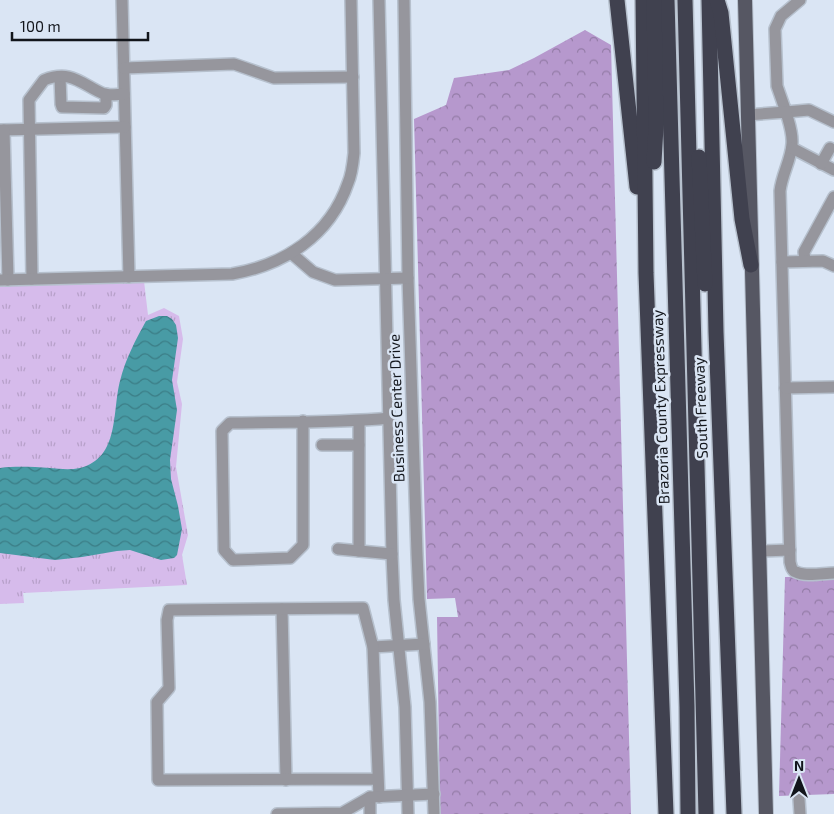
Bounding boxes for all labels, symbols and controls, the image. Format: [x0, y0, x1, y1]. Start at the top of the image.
scale bar [12, 10, 149, 42]
text: 100 m [20, 17, 61, 35]
street label: Brazoria County Expressway [648, 309, 672, 505]
street label: Business Center Drive [384, 334, 408, 482]
street label: South Freeway [689, 357, 711, 459]
north arrow [774, 754, 824, 804]
text: N [794, 757, 804, 774]

